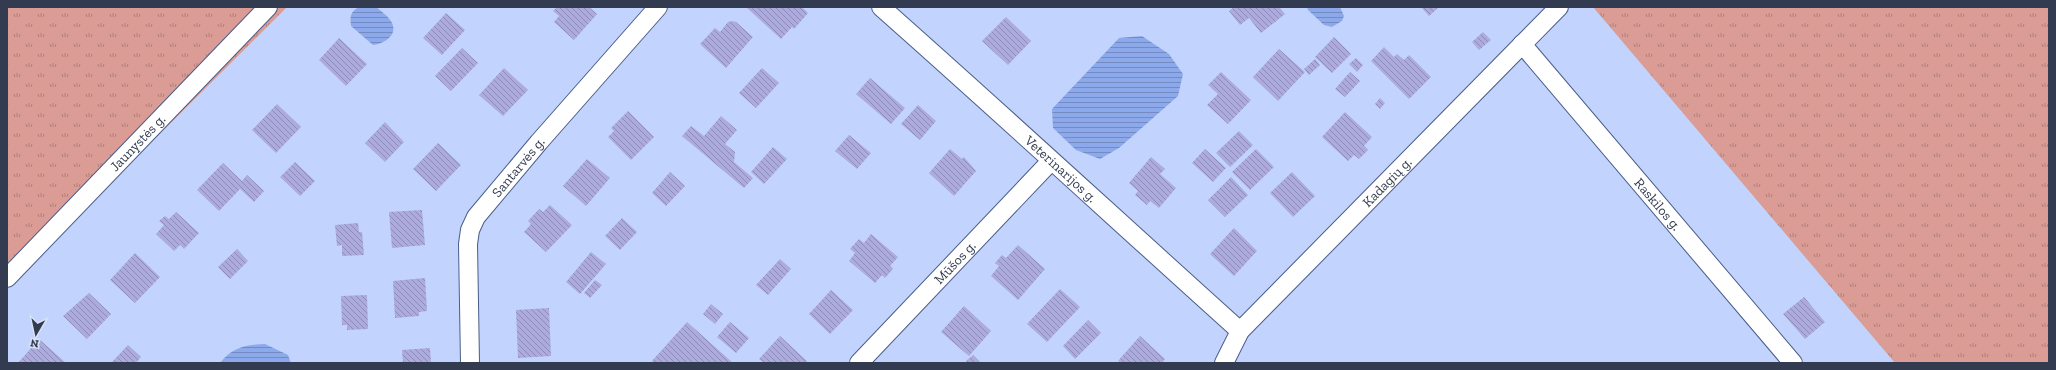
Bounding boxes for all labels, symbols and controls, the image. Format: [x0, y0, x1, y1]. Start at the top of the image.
street label: Jaunystės g. [106, 110, 169, 175]
street label: Veterinarijos g. [1021, 131, 1101, 206]
street label: Santarvės g. [488, 133, 548, 200]
street label: Kadagių g. [1359, 153, 1415, 210]
street label: Raskilos g. [1631, 174, 1685, 234]
street label: Mūšos g. [930, 237, 979, 287]
north arrow [16, 314, 56, 354]
text: N [29, 336, 40, 350]

